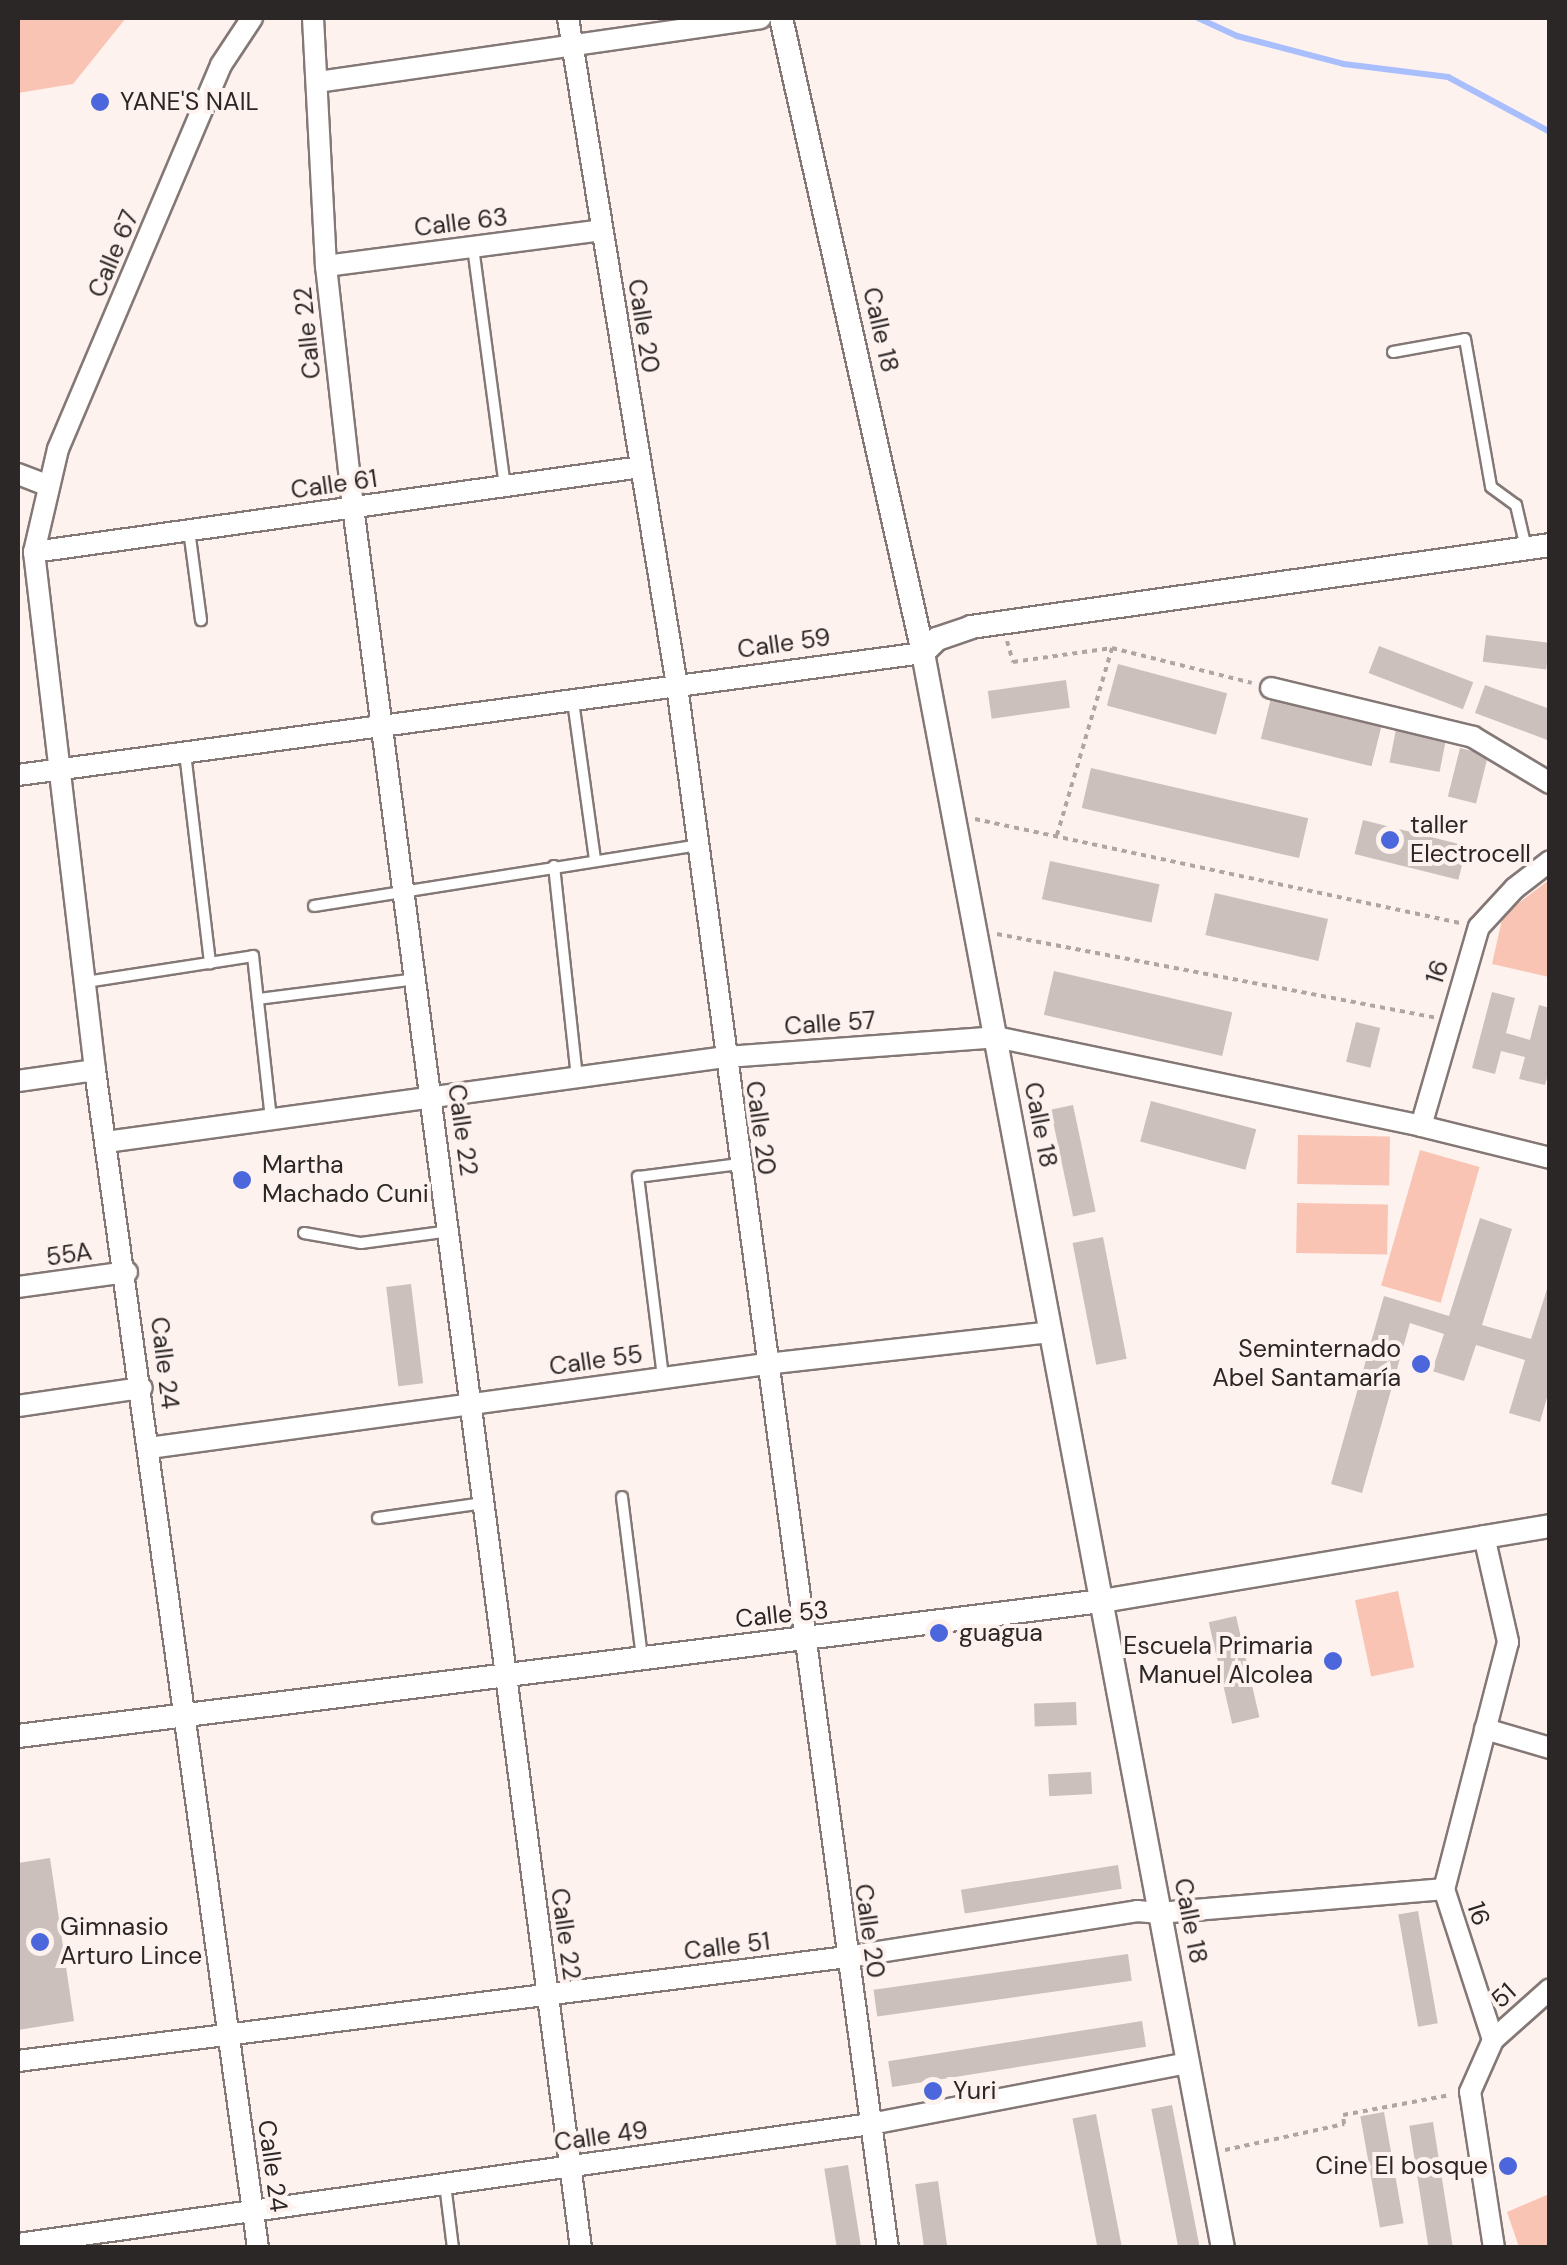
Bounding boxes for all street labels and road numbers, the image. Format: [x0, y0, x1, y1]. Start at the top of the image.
street label: Calle 63 [413, 202, 509, 244]
street label: Calle 67 [82, 206, 146, 302]
street label: Calle 20 [621, 277, 665, 375]
street label: Calle 18 [856, 284, 904, 376]
street label: Calle 22 [288, 286, 328, 380]
street label: Calle 61 [289, 464, 379, 506]
street label: Calle 59 [735, 623, 833, 665]
street label: 16 [1420, 956, 1456, 988]
street label: Calle 57 [783, 1006, 877, 1042]
street label: Calle 20 [739, 1079, 781, 1177]
street label: Calle 18 [1017, 1080, 1063, 1170]
street label: Calle 22 [441, 1082, 483, 1178]
street label: 55A [44, 1237, 94, 1273]
street label: Calle 24 [143, 1315, 185, 1411]
street label: Calle 55 [547, 1340, 645, 1382]
street label: Calle 53 [734, 1595, 830, 1635]
street label: Calle 18 [1167, 1876, 1213, 1966]
street label: Calle 20 [848, 1882, 890, 1980]
street label: Calle 22 [544, 1886, 586, 1982]
street label: 16 [1460, 1898, 1496, 1930]
street label: Calle 51 [682, 1927, 772, 1967]
street label: 51 [1485, 1977, 1523, 2015]
street label: Calle 49 [552, 2116, 650, 2158]
street label: Calle 24 [251, 2118, 293, 2214]

